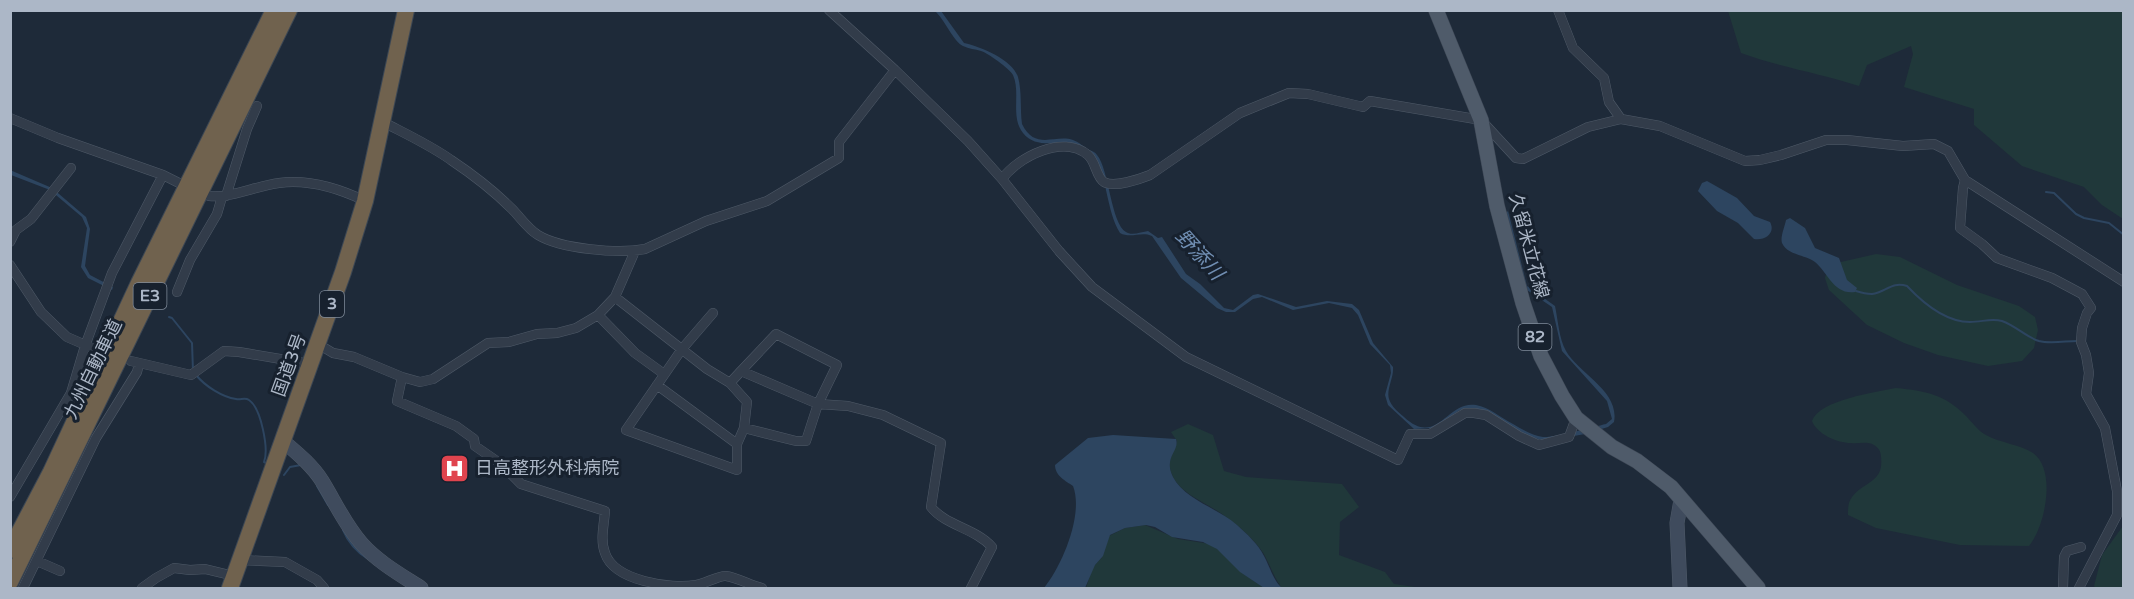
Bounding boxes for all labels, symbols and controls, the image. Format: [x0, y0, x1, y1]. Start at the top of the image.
street label: 久留米立花線 [1504, 191, 1554, 301]
water label: 野添川 [1170, 225, 1229, 287]
road number: E3 [134, 283, 166, 309]
road number: 3 [320, 291, 344, 317]
street label: 九州自動車道 [59, 316, 127, 422]
road number: 82 [1518, 324, 1552, 350]
street label: 国道3号 [267, 331, 311, 399]
hospital icon: 日高整形外科病院 [438, 452, 470, 484]
place label: 日高整形外科病院 [475, 457, 619, 479]

